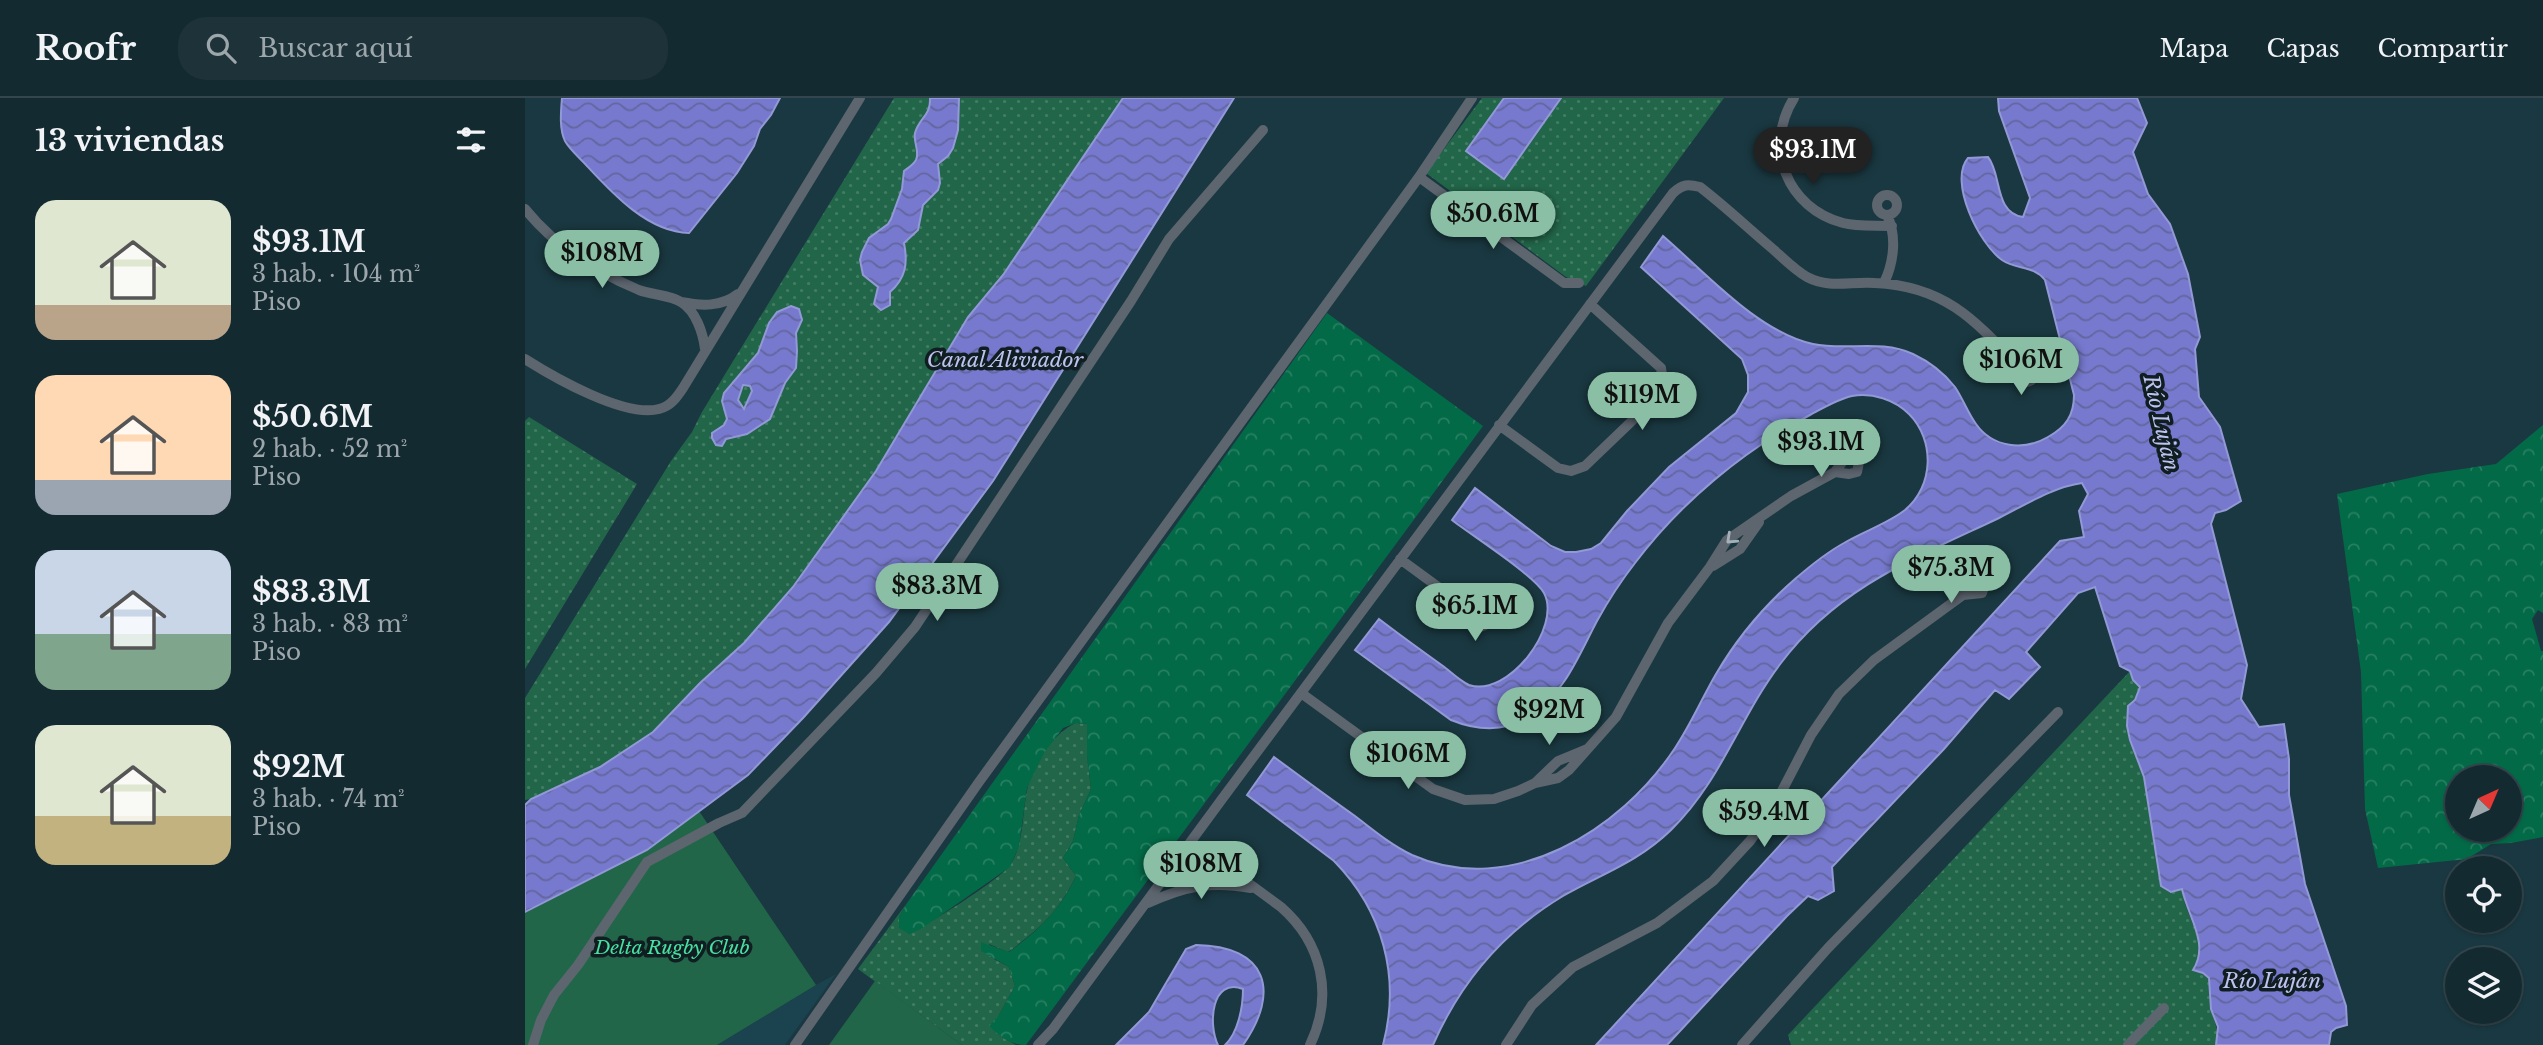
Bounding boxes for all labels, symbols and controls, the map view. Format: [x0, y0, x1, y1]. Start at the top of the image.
search box [178, 17, 668, 80]
text: Roofr [35, 28, 136, 69]
icon: search [202, 29, 240, 67]
text: Buscar aquí [258, 32, 412, 64]
text: Mapa [2159, 34, 2229, 63]
text: Capas [2267, 34, 2340, 63]
text: Compartir [2378, 34, 2508, 63]
icon: filters [452, 121, 490, 159]
text: 13 viviendas [35, 122, 224, 159]
pin: $93.1M [1756, 127, 1870, 187]
text: $93.1M [1769, 136, 1857, 164]
pin: $50.6M [1436, 192, 1550, 251]
text: $50.6M [1447, 200, 1539, 228]
text: $93.1M [252, 223, 366, 260]
icon: home [91, 228, 175, 312]
pin: $108M [553, 230, 651, 290]
text: $108M [560, 239, 644, 267]
text: 3 hab. · 104 m² [252, 260, 420, 288]
text: Piso [252, 288, 301, 316]
pin: $106M [1972, 338, 2070, 397]
text: $106M [1979, 346, 2063, 374]
water label: Canal Aliviador [927, 347, 1085, 373]
water label: Río Luján [2137, 371, 2185, 474]
pin: $119M [1593, 372, 1691, 432]
text: $119M [1604, 381, 1680, 409]
text: $50.6M [252, 398, 373, 435]
icon: home [91, 403, 175, 487]
pin: $93.1M [1764, 420, 1878, 479]
text: $93.1M [1777, 428, 1865, 456]
text: 2 hab. · 52 m² [252, 435, 407, 463]
text: Piso [252, 463, 301, 491]
one-way arrow [1726, 531, 1739, 543]
pin: $75.3M [1894, 546, 2008, 605]
text: $75.3M [1907, 554, 1995, 582]
pin: $83.3M [880, 564, 994, 623]
text: $83.3M [891, 572, 983, 600]
text: $83.3M [252, 573, 371, 610]
icon: home [91, 578, 175, 662]
pin: $65.1M [1418, 584, 1532, 643]
text: $65.1M [1432, 592, 1518, 620]
text: 3 hab. · 83 m² [252, 610, 408, 638]
text: Piso [252, 638, 301, 666]
pin: $92M [1508, 688, 1590, 747]
text: $92M [1513, 696, 1585, 724]
pin: $106M [1359, 732, 1457, 791]
text: $106M [1366, 740, 1450, 768]
text: $92M [252, 748, 345, 785]
icon: home [91, 753, 175, 837]
north arrow [2445, 765, 2522, 842]
map controls [2445, 765, 2522, 1024]
text: 3 hab. · 74 m² [252, 785, 405, 813]
pin: $59.4M [1707, 790, 1821, 849]
text: $59.4M [1719, 798, 1810, 826]
text: Piso [252, 813, 301, 841]
pin: $108M [1152, 842, 1250, 901]
text: $108M [1159, 850, 1243, 878]
button: locate [2445, 856, 2522, 933]
park label: Delta Rugby Club [593, 936, 750, 959]
button: layers [2445, 947, 2522, 1024]
water label: Río Luján [2222, 968, 2321, 994]

